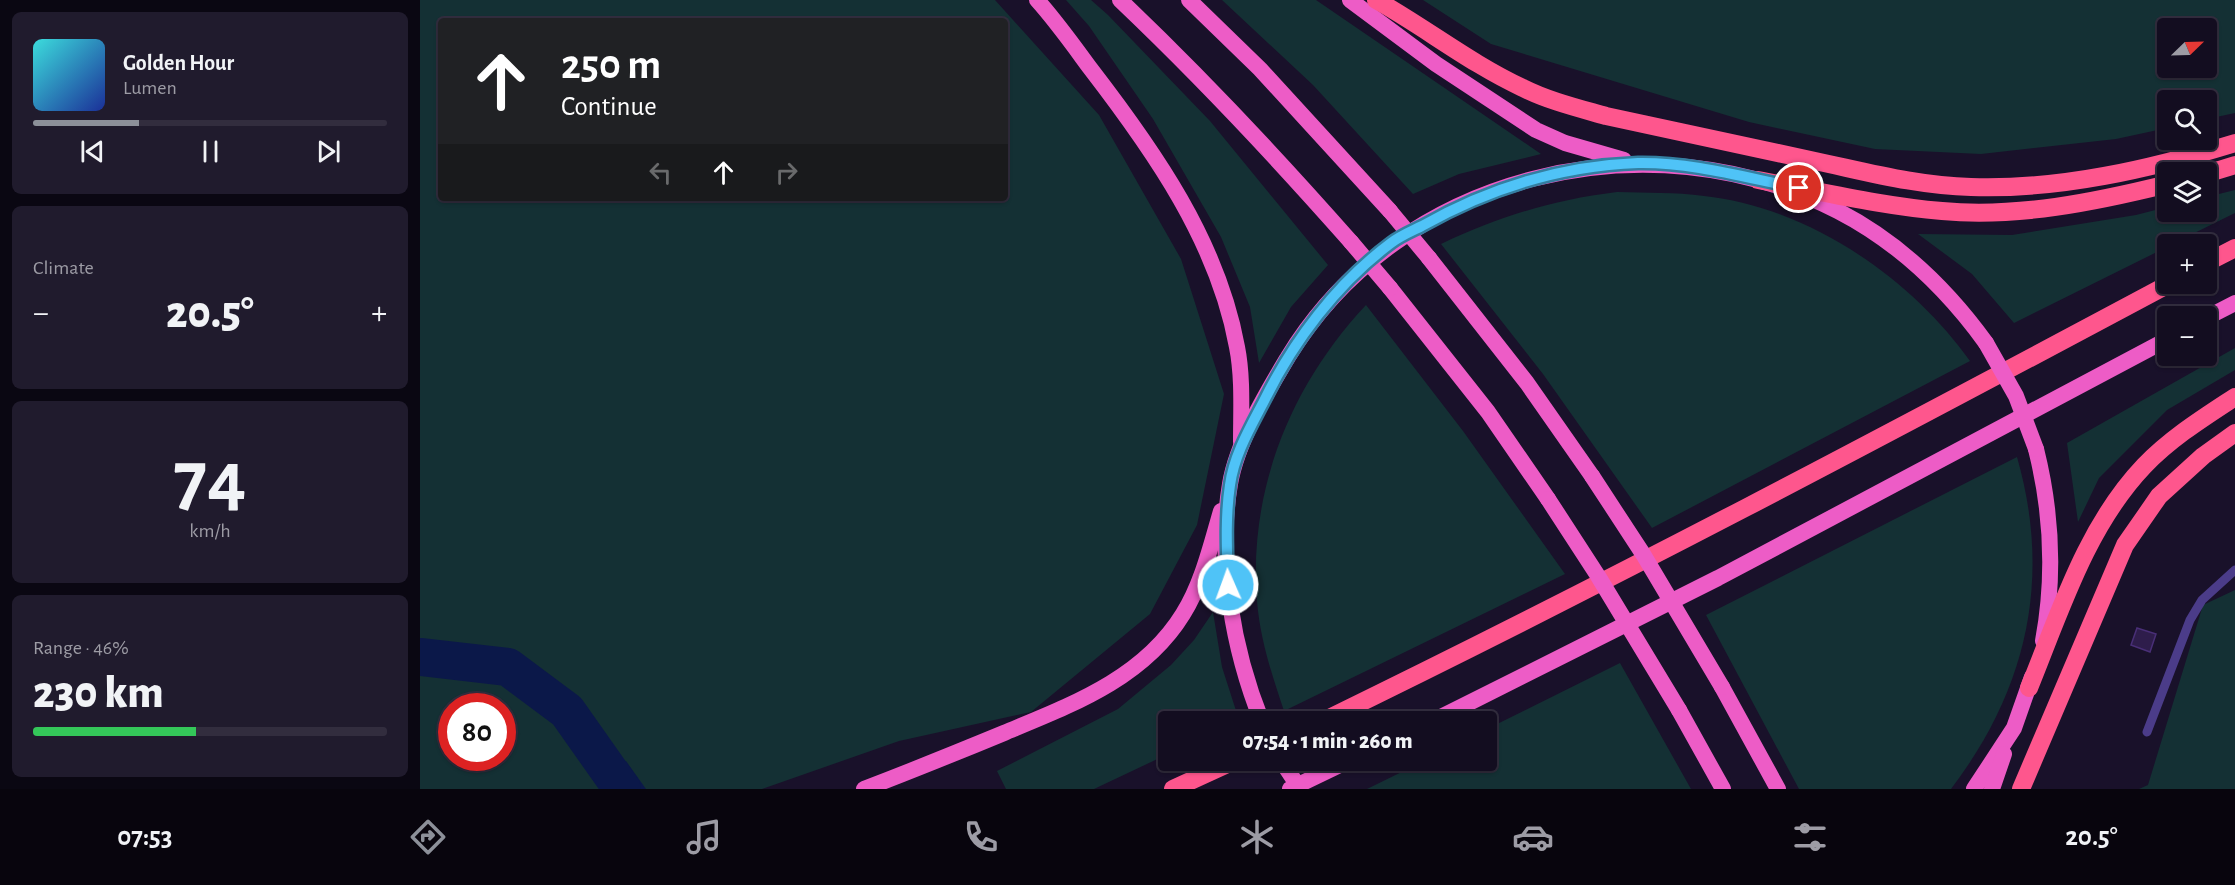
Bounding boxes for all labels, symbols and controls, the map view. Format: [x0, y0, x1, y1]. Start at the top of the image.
north arrow [2157, 18, 2217, 78]
map controls [2157, 18, 2217, 366]
icon: ahead [462, 42, 540, 120]
text: 250 m [561, 44, 661, 86]
text: Golden Hour [123, 52, 234, 74]
text: Lumen [123, 78, 177, 98]
button: search [2157, 90, 2217, 150]
text: Continue [561, 93, 657, 120]
icon: previous [76, 135, 109, 168]
icon: pause [194, 135, 227, 168]
icon: next [312, 135, 345, 168]
icon: left [644, 156, 677, 189]
icon: ahead [707, 156, 740, 189]
icon: right [770, 156, 803, 189]
pin [1773, 162, 1824, 213]
button: layers [2157, 162, 2217, 222]
icon: arrive [1782, 171, 1815, 204]
button: + [2157, 234, 2217, 294]
text: Climate [33, 258, 94, 278]
text: 20.5° [166, 291, 254, 336]
text: − [33, 297, 49, 330]
text: + [371, 297, 387, 330]
button: − [2157, 306, 2217, 366]
text: 74 [174, 441, 246, 519]
text: km/h [189, 521, 231, 541]
position arrow [1196, 553, 1260, 617]
text: Range · 46% [33, 638, 129, 658]
text: 230 km [33, 671, 164, 716]
speed limit sign: 80 [438, 693, 516, 771]
text: 07:54 · 1 min · 260 m [1242, 730, 1413, 752]
icon: directions [407, 816, 449, 858]
icon: music [683, 816, 725, 858]
icon: phone [960, 816, 1002, 858]
icon: climate [1236, 816, 1278, 858]
icon: car [1512, 816, 1554, 858]
icon: filters [1789, 816, 1831, 858]
text: 07:53 [117, 823, 172, 850]
text: 20.5° [2065, 823, 2118, 850]

